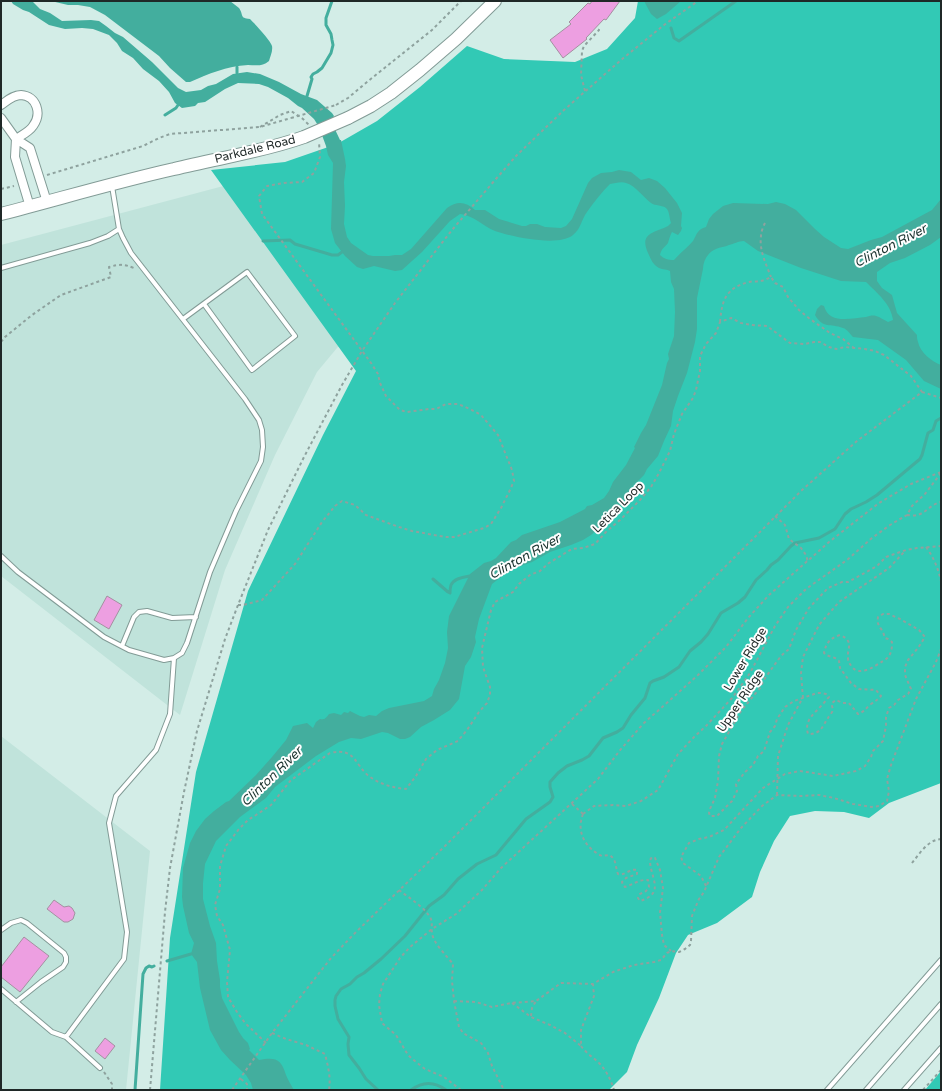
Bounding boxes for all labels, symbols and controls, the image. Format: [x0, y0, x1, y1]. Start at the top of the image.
street label: Parkdale Road [213, 132, 297, 166]
water label: Clinton River [852, 220, 931, 271]
street label: Letica Loop [589, 478, 647, 536]
water label: Clinton River [486, 530, 565, 583]
street label: Lower Ridge [721, 625, 770, 693]
street label: Upper Ridge [714, 667, 766, 735]
water label: Clinton River [238, 742, 307, 810]

